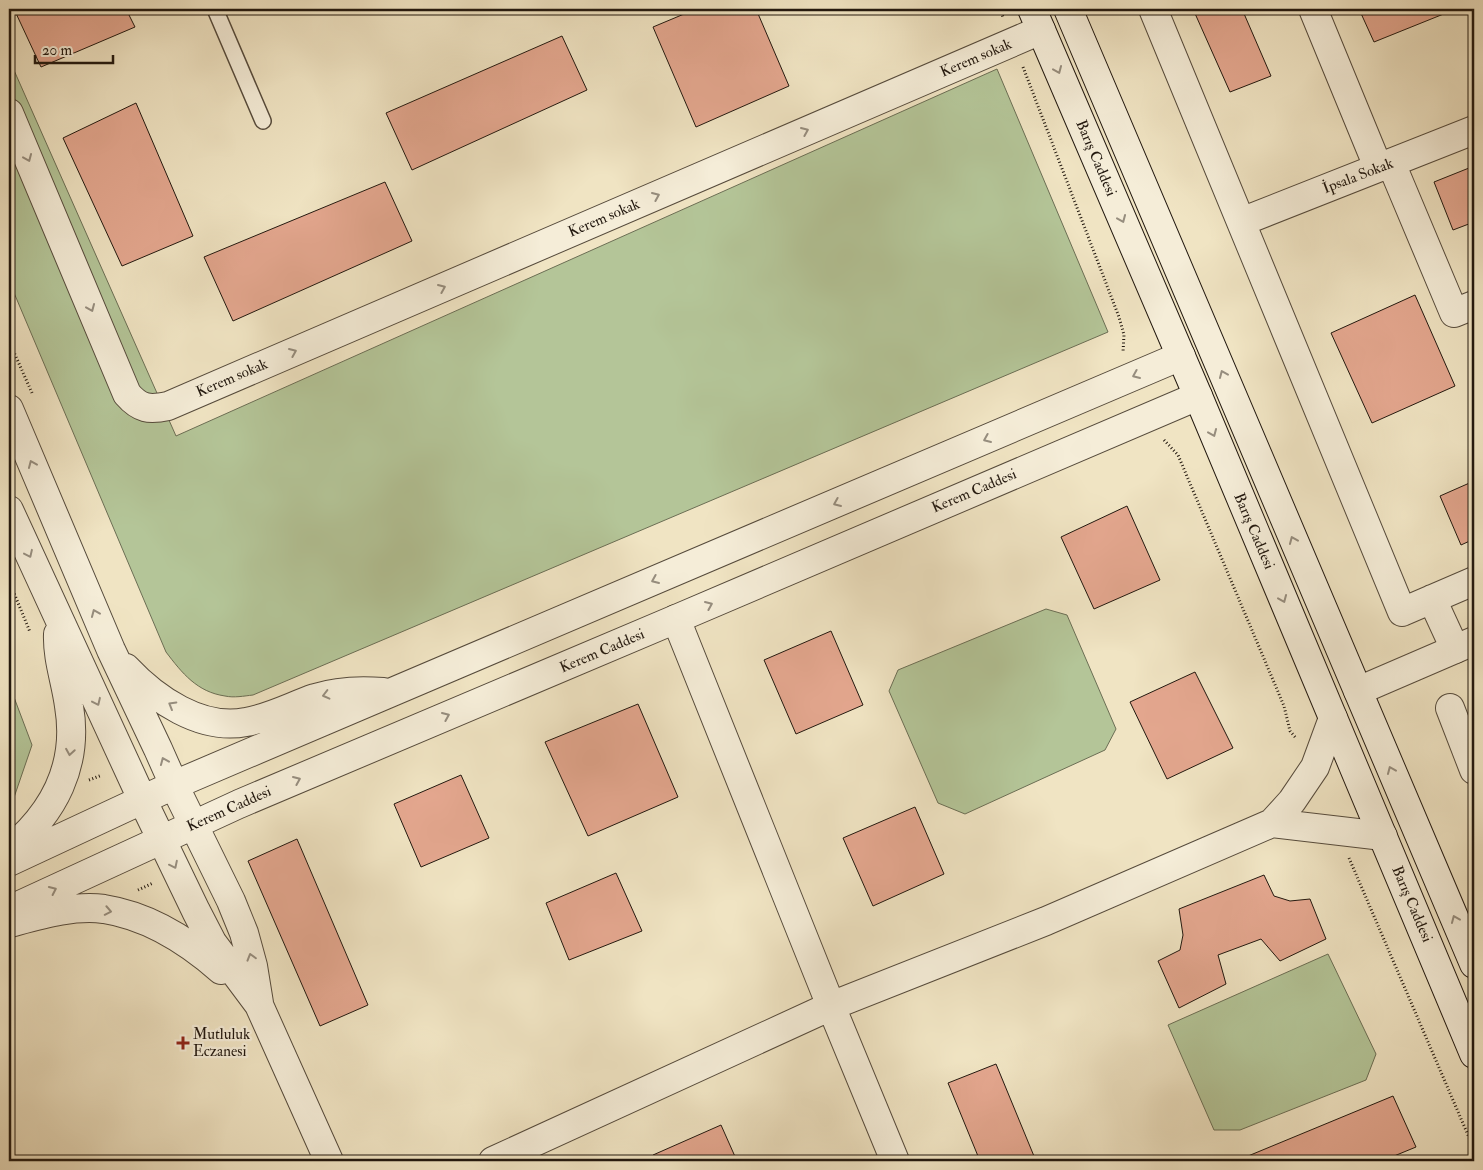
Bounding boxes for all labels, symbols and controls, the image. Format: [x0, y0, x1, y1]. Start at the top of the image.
scale bar [35, 32, 112, 64]
street label: Kerem sokak [937, 34, 1015, 82]
text: 20 m [42, 41, 72, 60]
one-way arrow [1052, 65, 1063, 74]
street label: Barış Caddesi [1071, 117, 1121, 199]
one-way arrow [800, 127, 809, 138]
one-way arrow [21, 153, 32, 162]
street label: İpsala Sokak [1320, 153, 1396, 199]
one-way arrow [651, 191, 660, 202]
street label: Kerem sokak [565, 194, 643, 242]
one-way arrow [1116, 214, 1127, 223]
one-way arrow [437, 283, 446, 294]
one-way arrow [84, 303, 95, 312]
one-way arrow [288, 347, 297, 358]
street label: Kerem sokak [193, 354, 271, 402]
one-way arrow [1132, 369, 1141, 380]
one-way arrow [1218, 371, 1228, 379]
one-way arrow [1207, 428, 1218, 437]
one-way arrow [983, 434, 991, 444]
one-way arrow [28, 460, 38, 469]
street label: Kerem Caddesi [929, 465, 1019, 517]
street label: Barış Caddesi [1229, 490, 1279, 572]
one-way arrow [833, 496, 842, 507]
one-way arrow [1289, 536, 1299, 545]
one-way arrow [23, 549, 34, 558]
one-way arrow [651, 574, 660, 585]
one-way arrow [1277, 594, 1287, 603]
one-way arrow [704, 601, 713, 612]
one-way arrow [91, 610, 101, 618]
street label: Kerem Caddesi [557, 625, 647, 677]
one-way arrow [322, 690, 330, 700]
one-way arrow [91, 697, 102, 706]
one-way arrow [168, 702, 177, 712]
one-way arrow [441, 712, 450, 723]
one-way arrow [65, 749, 76, 757]
one-way arrow [159, 757, 170, 766]
one-way arrow [1387, 766, 1398, 775]
one-way arrow [292, 775, 301, 786]
street label: Kerem Caddesi [184, 782, 274, 836]
one-way arrow [168, 860, 178, 869]
street label: Barış Caddesi [1387, 863, 1437, 945]
one-way arrow [48, 886, 57, 896]
one-way arrow [104, 905, 113, 915]
one-way arrow [1451, 915, 1462, 924]
one-way arrow [246, 953, 257, 961]
place label: Mutluluk Eczanesi [193, 1025, 250, 1061]
marker: Mutluluk Eczanesi [177, 1037, 189, 1049]

